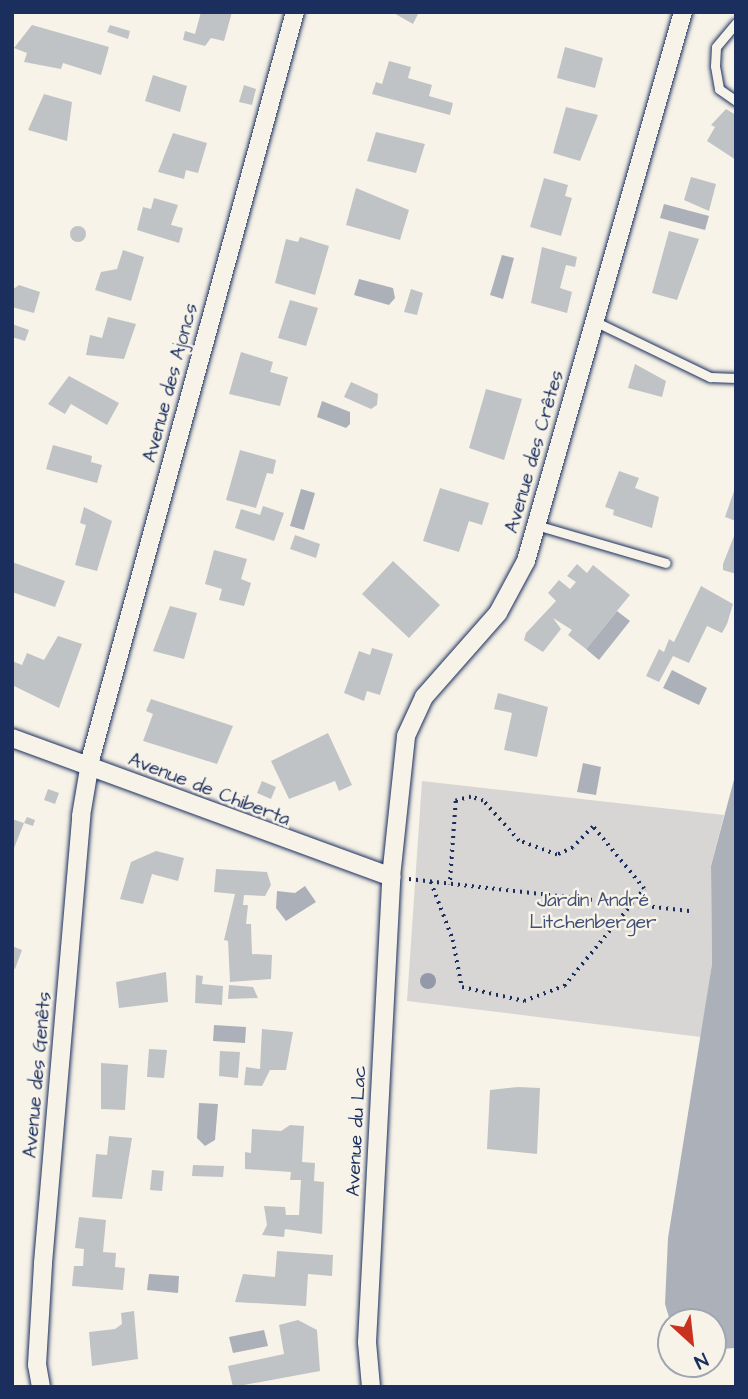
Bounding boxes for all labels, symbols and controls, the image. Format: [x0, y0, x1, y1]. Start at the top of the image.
street label: Avenue des Ajoncs [139, 301, 203, 465]
street label: Avenue des Crêtes [501, 368, 569, 536]
street label: Avenue de Chiberta [125, 749, 293, 831]
park label: Jardin André Litchenberger [530, 890, 656, 934]
street label: Avenue des Genêts [19, 991, 57, 1159]
street label: Avenue du Lac [342, 1065, 372, 1197]
north arrow [657, 1308, 727, 1378]
text: N [689, 1346, 712, 1375]

